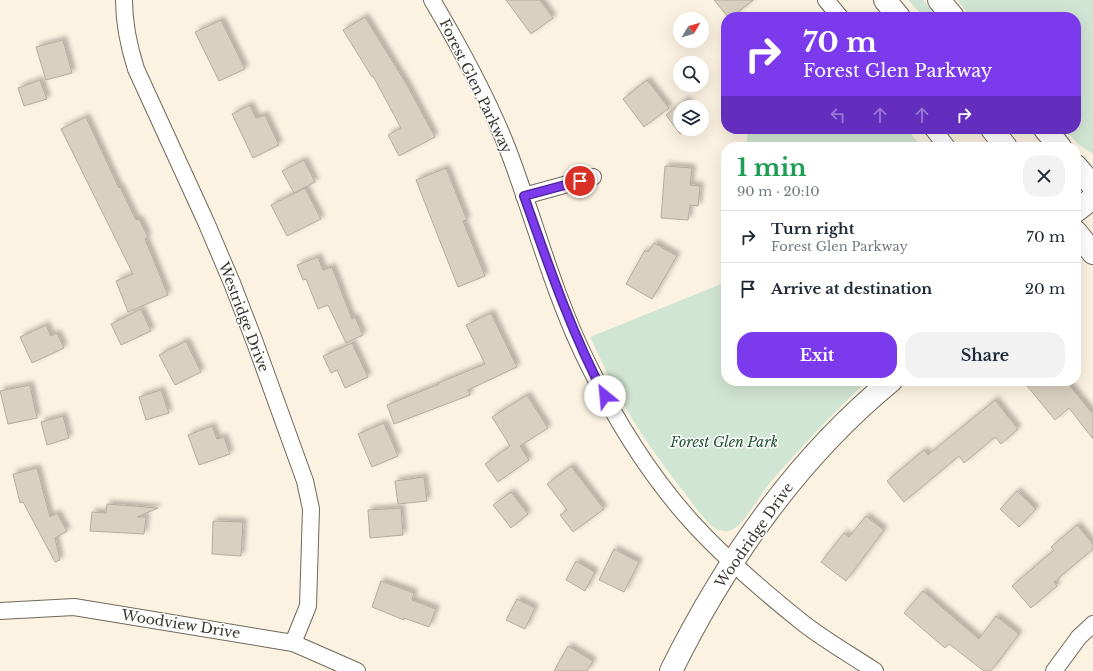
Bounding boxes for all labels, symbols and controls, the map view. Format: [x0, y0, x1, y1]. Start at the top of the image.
north arrow [673, 12, 709, 48]
map controls [673, 12, 709, 136]
street label: Forest Glen Parkway [436, 16, 516, 156]
text: 70 m [803, 25, 877, 60]
icon: right [737, 28, 789, 80]
button: search [673, 56, 709, 92]
text: Forest Glen Parkway [803, 60, 992, 82]
button: layers [673, 100, 709, 136]
icon: left [827, 104, 849, 126]
icon: ahead [869, 104, 891, 126]
icon: ahead [911, 104, 933, 126]
icon: right [953, 104, 975, 126]
text: 1 min [737, 153, 807, 182]
button: close [1023, 155, 1065, 197]
pin [563, 164, 597, 198]
icon: arrive [569, 170, 591, 192]
text: 90 m · 20:10 [737, 183, 820, 200]
text: Turn right [771, 219, 854, 238]
icon: right [737, 226, 759, 248]
text: 70 m [1026, 227, 1065, 246]
text: Forest Glen Parkway [771, 238, 908, 255]
street label: Westridge Drive [214, 259, 273, 375]
icon: arrive [737, 278, 759, 300]
text: Arrive at destination [771, 279, 932, 298]
text: 20 m [1025, 279, 1065, 298]
button: Exit [737, 332, 897, 378]
button: Share [905, 332, 1065, 378]
position arrow [584, 375, 626, 417]
park label: Forest Glen Park [669, 433, 778, 451]
street label: Woodridge Drive [710, 479, 797, 592]
street label: Woodview Drive [119, 606, 242, 642]

